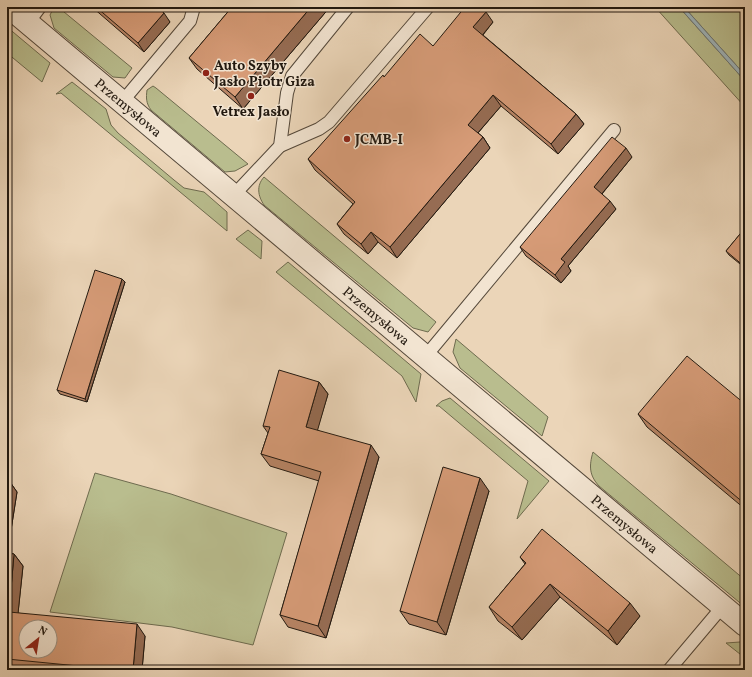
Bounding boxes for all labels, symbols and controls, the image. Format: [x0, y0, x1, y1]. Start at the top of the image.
place label: Auto Szyby Jasło Piotr Giza [213, 57, 315, 92]
marker: Auto Szyby Jasło Piotr Giza [201, 68, 211, 78]
street label: Przemysłowa [90, 75, 165, 142]
marker: Vetrex Jasło [246, 91, 256, 101]
place label: Vetrex Jasło [212, 103, 290, 122]
place label: JCMB-I [354, 131, 403, 150]
marker: JCMB-I [342, 134, 352, 144]
street label: Przemysłowa [338, 283, 413, 351]
street label: Przemysłowa [586, 491, 661, 559]
north arrow [18, 619, 58, 659]
text: N [35, 623, 49, 640]

